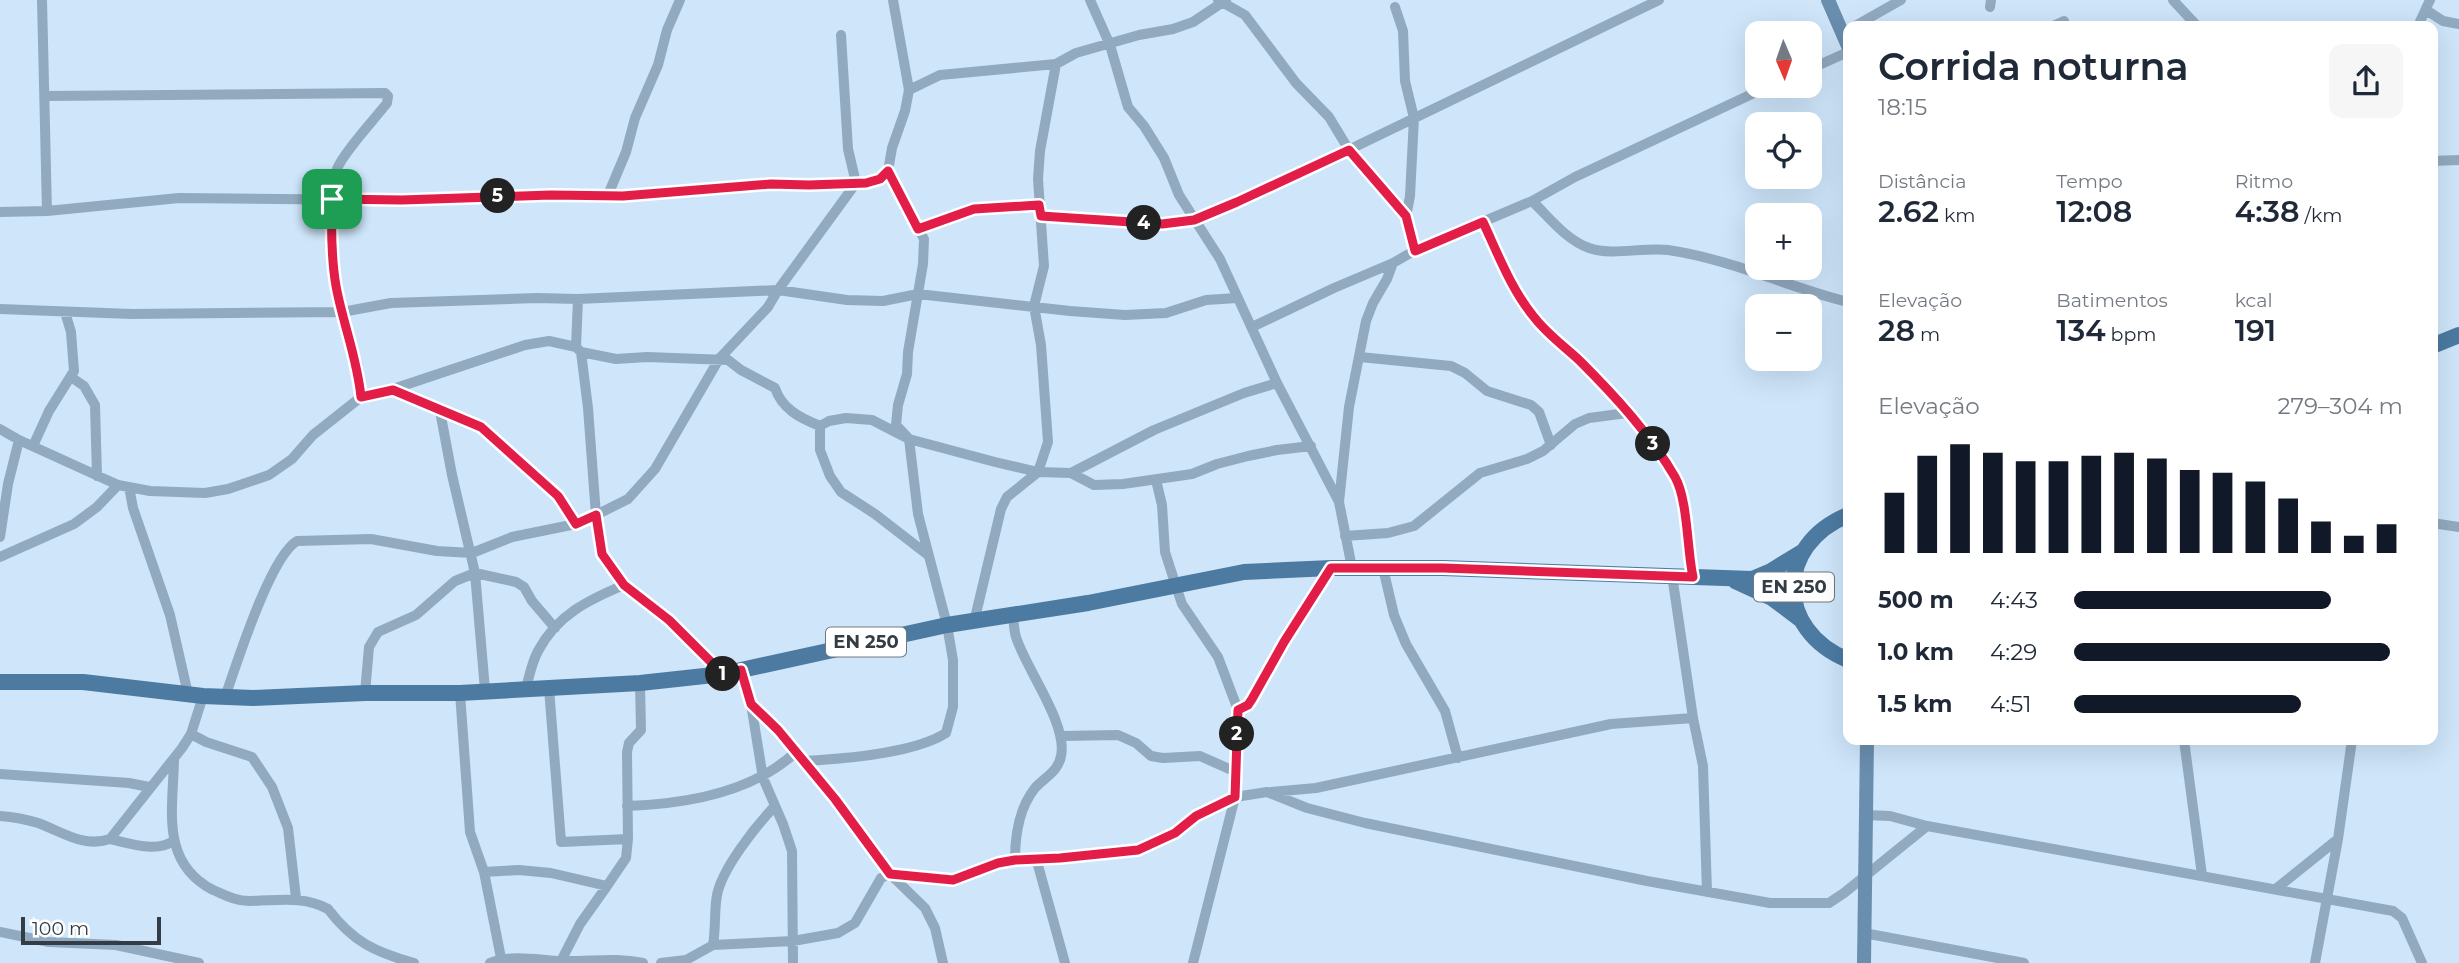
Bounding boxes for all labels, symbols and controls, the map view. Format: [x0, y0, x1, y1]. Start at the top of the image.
north arrow [1745, 21, 1822, 98]
map controls [1745, 21, 1822, 371]
text: Corrida noturna [1878, 43, 2189, 90]
button: share [2329, 44, 2403, 118]
text: 18:15 [1878, 93, 1927, 121]
button: locate [1745, 112, 1822, 189]
pin [302, 169, 362, 229]
text: Distância [1878, 170, 1966, 193]
text: Tempo [2056, 170, 2123, 193]
text: Ritmo [2235, 170, 2293, 193]
pin: 5 [480, 178, 516, 214]
icon: arrive [313, 180, 351, 218]
text: 5 [492, 184, 503, 207]
text: 2.62 [1878, 193, 1939, 230]
text: 12:08 [2056, 193, 2132, 230]
text: 4:38 [2235, 193, 2300, 230]
button: + [1745, 203, 1822, 280]
text: km [1939, 204, 1975, 227]
text: /km [2300, 204, 2342, 227]
pin: 4 [1126, 206, 1162, 241]
text: 4 [1137, 211, 1150, 234]
text: Elevação [1878, 289, 1962, 312]
text: Batimentos [2056, 289, 2168, 312]
text: kcal [2235, 289, 2273, 312]
button: − [1745, 294, 1822, 371]
text: 28 [1878, 312, 1915, 349]
text: 134 [2056, 312, 2106, 349]
text: 191 [2235, 312, 2276, 349]
text: m [1915, 323, 1940, 346]
text: bpm [2106, 323, 2157, 346]
text: Elevação [1878, 392, 1980, 420]
text: 279–304 m [2277, 392, 2403, 420]
pin: 3 [1636, 426, 1670, 462]
text: 3 [1647, 432, 1658, 455]
road number: EN 250 [1754, 572, 1834, 602]
text: 500 m [1878, 586, 1954, 614]
text: 4:43 [1990, 586, 2038, 614]
road number: EN 250 [826, 628, 906, 656]
text: 1.0 km [1878, 638, 1954, 666]
text: 4:29 [1990, 638, 2037, 666]
pin: 1 [706, 656, 740, 692]
text: 1 [719, 662, 726, 685]
text: 1.5 km [1878, 690, 1952, 718]
text: 4:51 [1990, 690, 2032, 718]
pin: 2 [1220, 716, 1254, 752]
text: 2 [1231, 722, 1242, 745]
scale bar [21, 914, 161, 946]
text: 100 m [32, 917, 89, 940]

